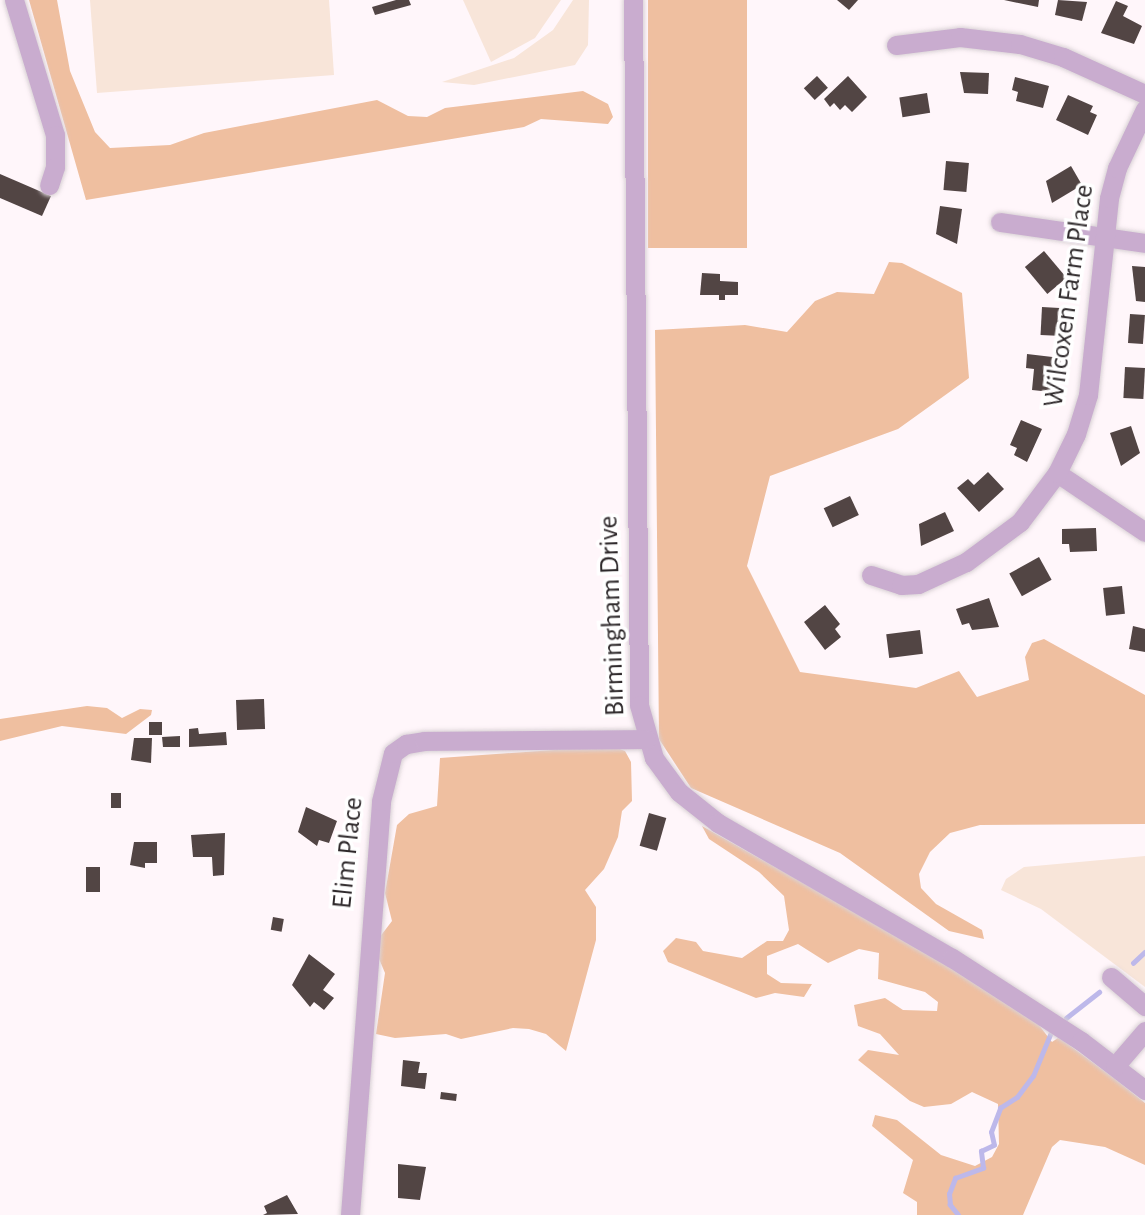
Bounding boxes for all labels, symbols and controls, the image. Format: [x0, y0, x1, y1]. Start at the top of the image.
street label: Wilcoxen Farm Place [1037, 182, 1101, 410]
street label: Birmingham Drive [592, 515, 632, 717]
street label: Elim Place [325, 795, 371, 911]

